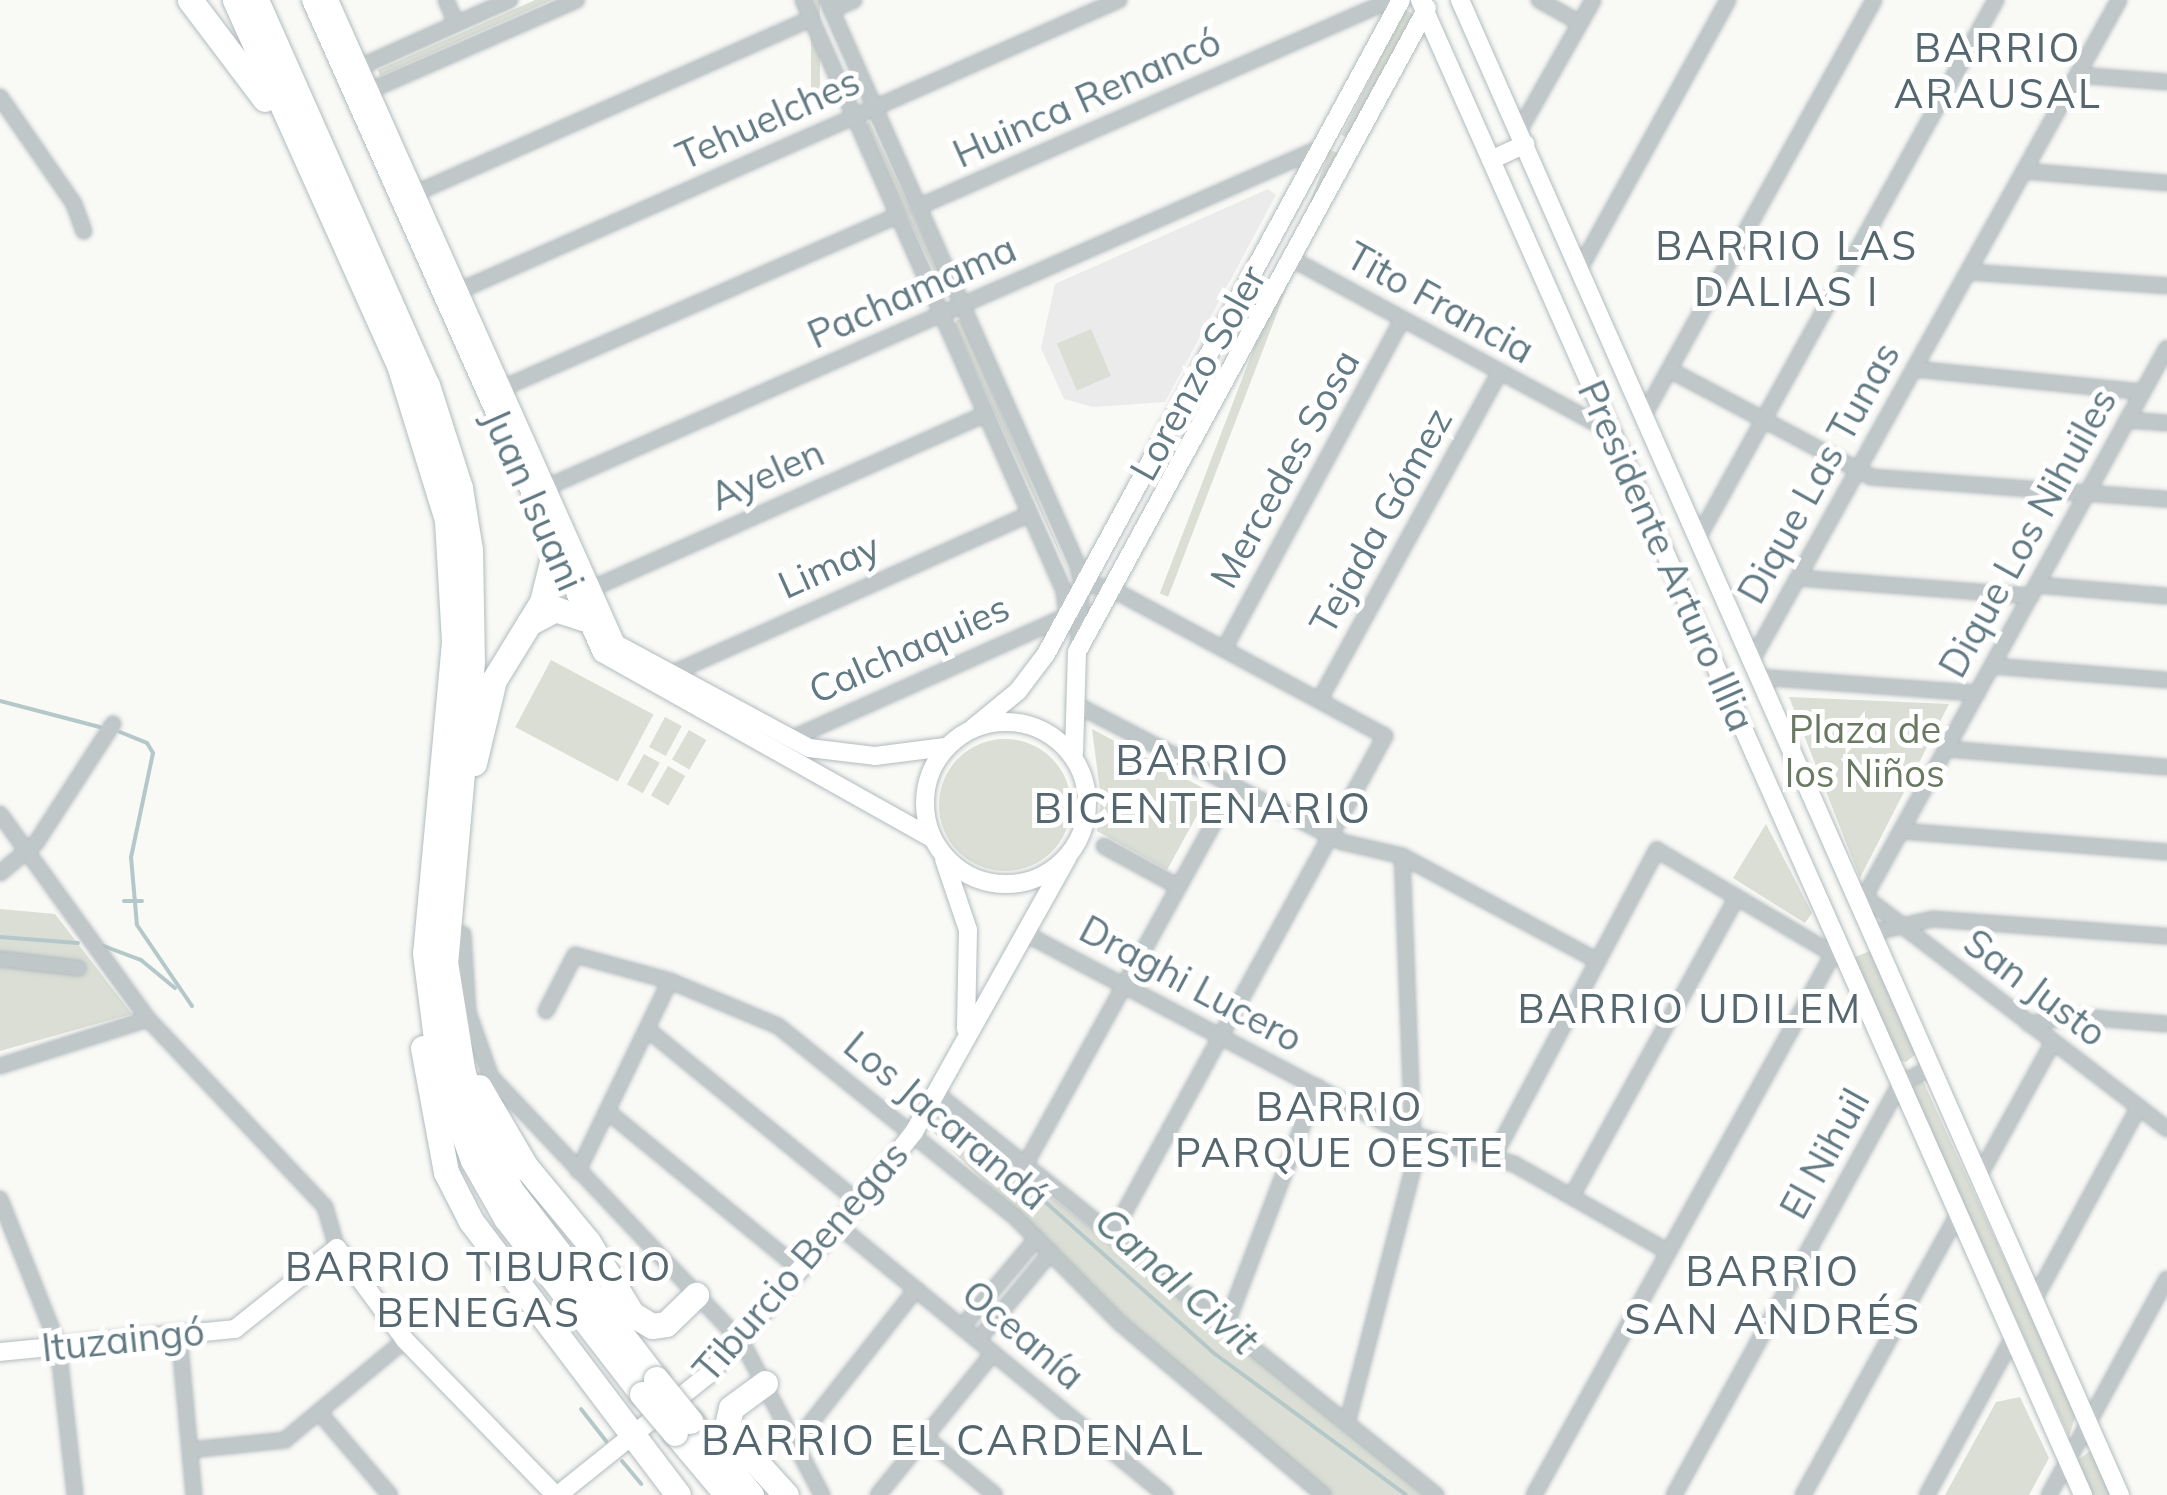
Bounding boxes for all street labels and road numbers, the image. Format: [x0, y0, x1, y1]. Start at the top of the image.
street label: Huinca Renancó [946, 19, 1228, 177]
street label: Tehuelches [670, 58, 866, 180]
street label: Pachamama [801, 226, 1023, 358]
street label: Tito Francia [1338, 233, 1542, 373]
street label: Lorenzo Soler [1120, 258, 1276, 488]
street label: Dique Las Tunas [1729, 335, 1909, 611]
street label: Mercedes Sosa [1201, 342, 1369, 596]
street label: Presidente Arturo Illia [1568, 374, 1764, 738]
street label: Dique Los Nihuiles [1930, 381, 2126, 685]
street label: Tejada Gómez [1300, 400, 1462, 642]
street label: Juan Isuani [473, 402, 593, 598]
street label: Ayelen [703, 430, 831, 520]
street label: Limay [771, 524, 887, 608]
street label: Calchaquies [802, 585, 1016, 713]
street label: Draghi Lucero [1072, 906, 1310, 1062]
street label: San Justo [1955, 920, 2115, 1056]
street label: Los Jacarandá [835, 1023, 1057, 1219]
street label: El Nihuil [1771, 1081, 1879, 1227]
street label: Tiburcio Benegas [684, 1132, 918, 1392]
street label: Oceanía [953, 1271, 1093, 1399]
street label: Ituzaingó [39, 1309, 207, 1371]

